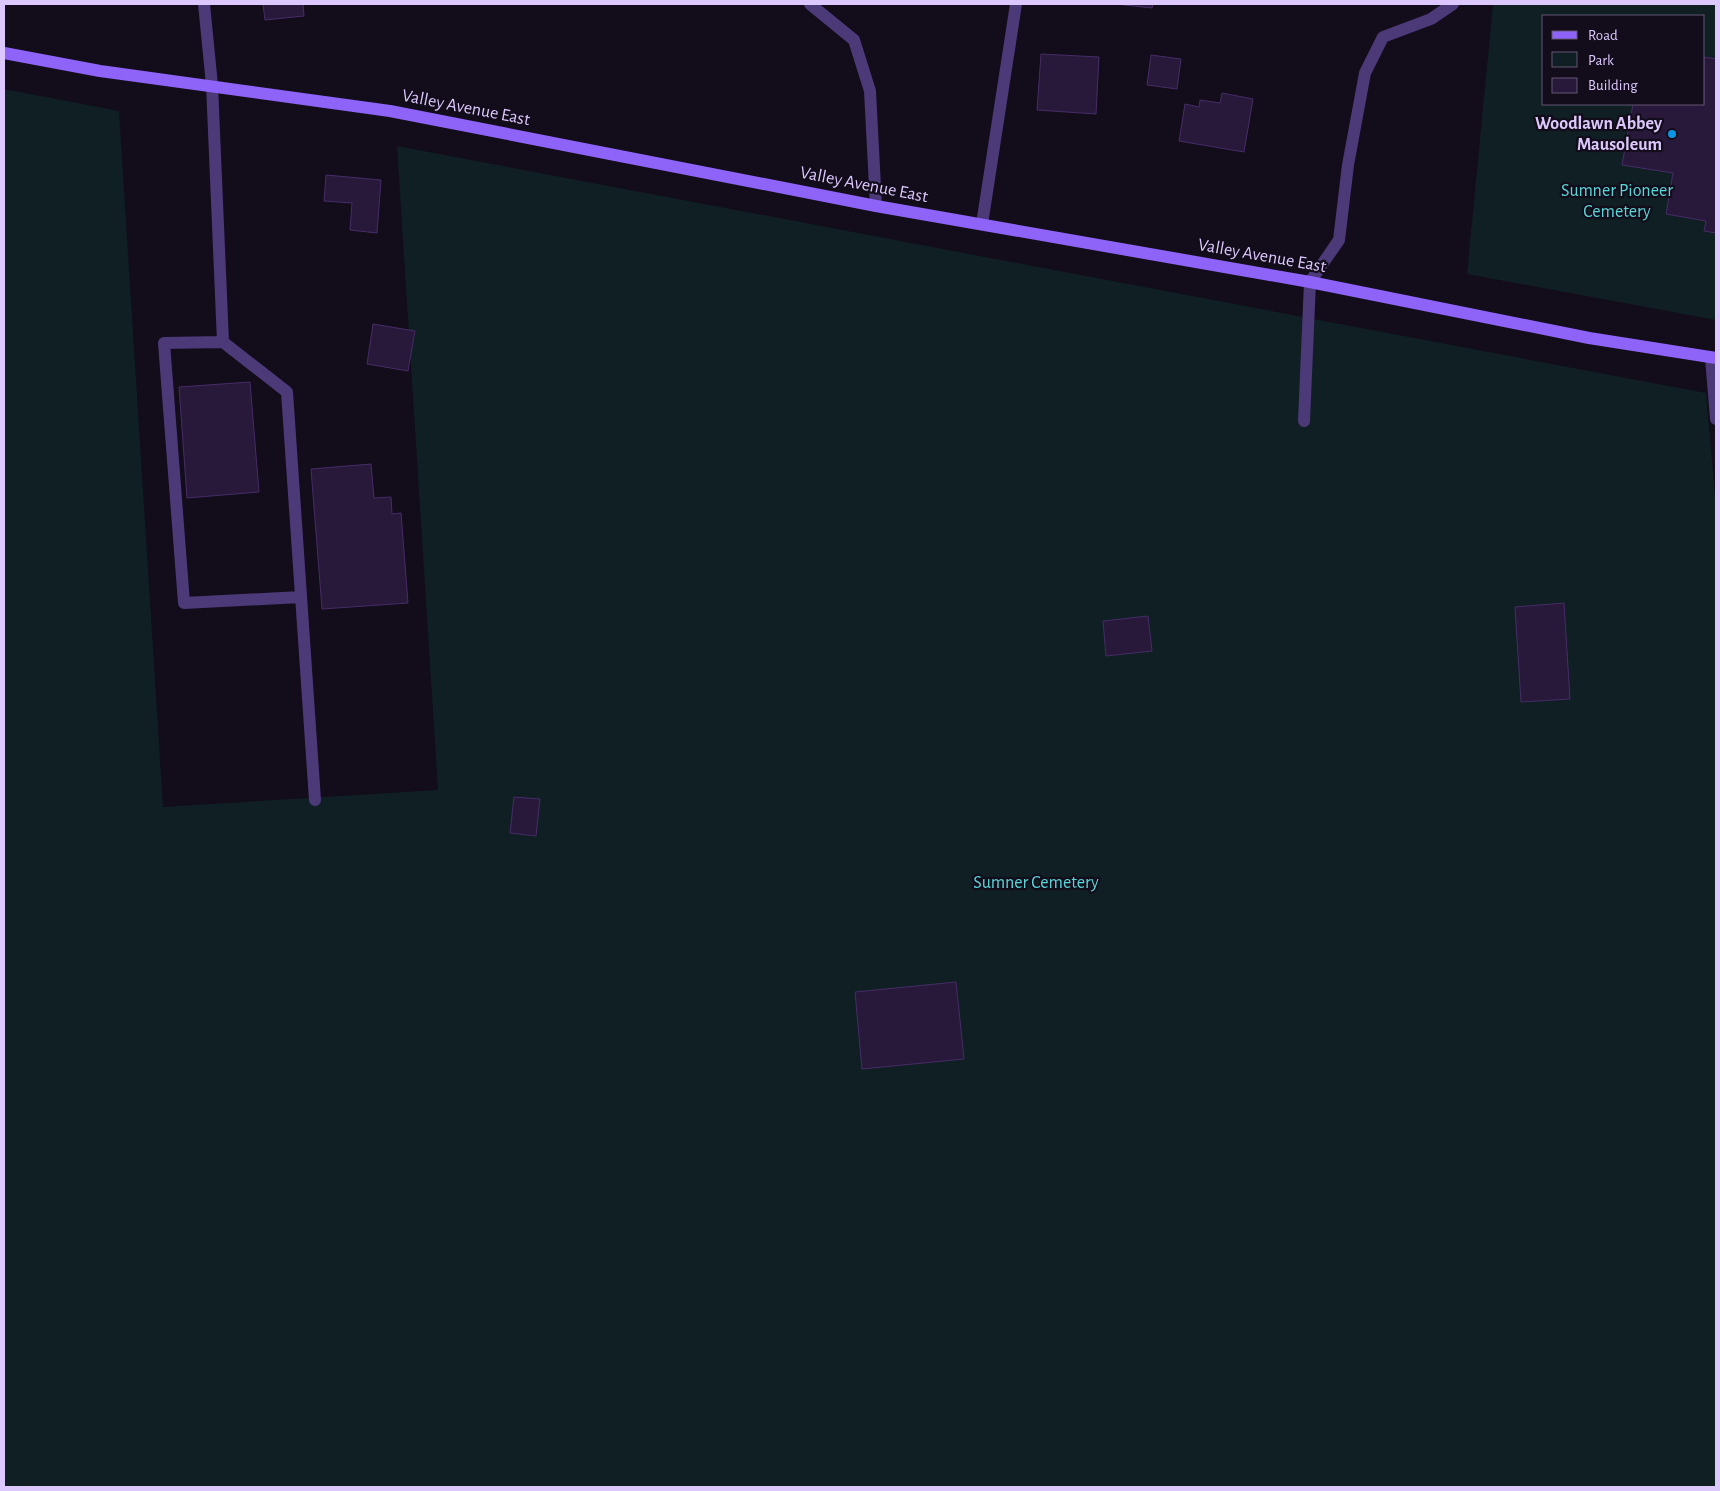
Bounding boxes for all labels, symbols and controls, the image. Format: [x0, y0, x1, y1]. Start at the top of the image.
legend [1542, 15, 1705, 105]
text: Road [1588, 28, 1618, 43]
text: Park [1588, 53, 1614, 68]
text: Building [1588, 78, 1638, 93]
street label: Valley Avenue East [401, 87, 532, 129]
place label: Woodlawn Abbey Mausoleum [1535, 115, 1663, 154]
marker: Woodlawn Abbey Mausoleum [1666, 128, 1678, 140]
street label: Valley Avenue East [799, 164, 930, 206]
park label: Sumner Pioneer Cemetery [1561, 182, 1673, 221]
street label: Valley Avenue East [1197, 236, 1328, 276]
park label: Sumner Cemetery [973, 874, 1099, 892]

